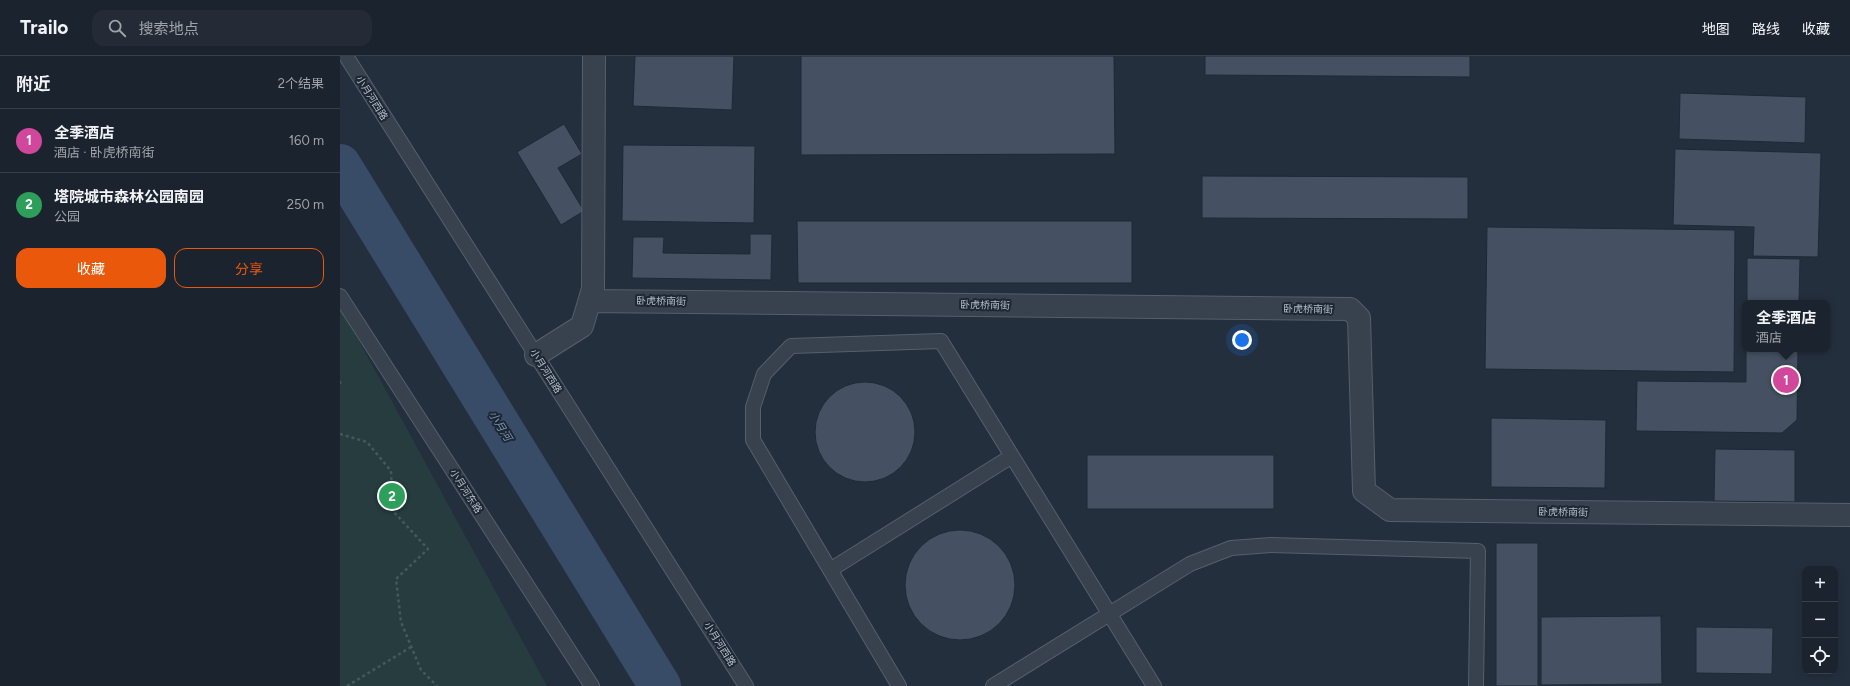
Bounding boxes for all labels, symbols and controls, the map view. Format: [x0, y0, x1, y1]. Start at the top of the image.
search box [92, 10, 372, 46]
text: Trailo [20, 16, 68, 39]
icon: search [106, 17, 128, 39]
text: 搜索地点 [138, 20, 198, 38]
text: 地图 [1702, 21, 1730, 38]
text: 路线 [1752, 21, 1780, 38]
text: 收藏 [1802, 21, 1830, 38]
street label: 小月河西路 [353, 73, 391, 123]
text: 附近 [16, 74, 50, 94]
text: 2个结果 [278, 76, 324, 91]
text: 全季酒店 [54, 124, 114, 142]
text: 1 [26, 133, 32, 148]
text: 160 m [289, 133, 324, 148]
text: 酒店 · 卧虎桥南街 [54, 145, 155, 160]
text: 塔院城市森林公园南园 [54, 188, 204, 206]
text: 2 [25, 197, 33, 212]
text: 250 m [287, 197, 324, 212]
text: 公园 [54, 209, 80, 224]
button: 收藏 [16, 248, 166, 288]
button: 分享 [174, 248, 324, 288]
street label: 卧虎桥南街 [636, 294, 686, 308]
street label: 卧虎桥南街 [960, 298, 1010, 312]
popup [1742, 300, 1830, 352]
street label: 卧虎桥南街 [1283, 302, 1333, 316]
text: 全季酒店 [1756, 309, 1816, 327]
your location [1232, 330, 1252, 350]
text: 酒店 [1756, 330, 1782, 345]
street label: 小月河西路 [527, 346, 565, 396]
pin: 1 [1773, 365, 1799, 395]
water label: 小月河 [486, 409, 515, 445]
street label: 小月河东路 [447, 466, 485, 516]
pin: 2 [379, 481, 405, 511]
street label: 卧虎桥南街 [1538, 505, 1588, 519]
map controls [1802, 566, 1838, 674]
button: + [1802, 566, 1838, 602]
button: − [1802, 602, 1838, 638]
street label: 小月河西路 [701, 619, 739, 669]
button: locate [1802, 638, 1838, 674]

